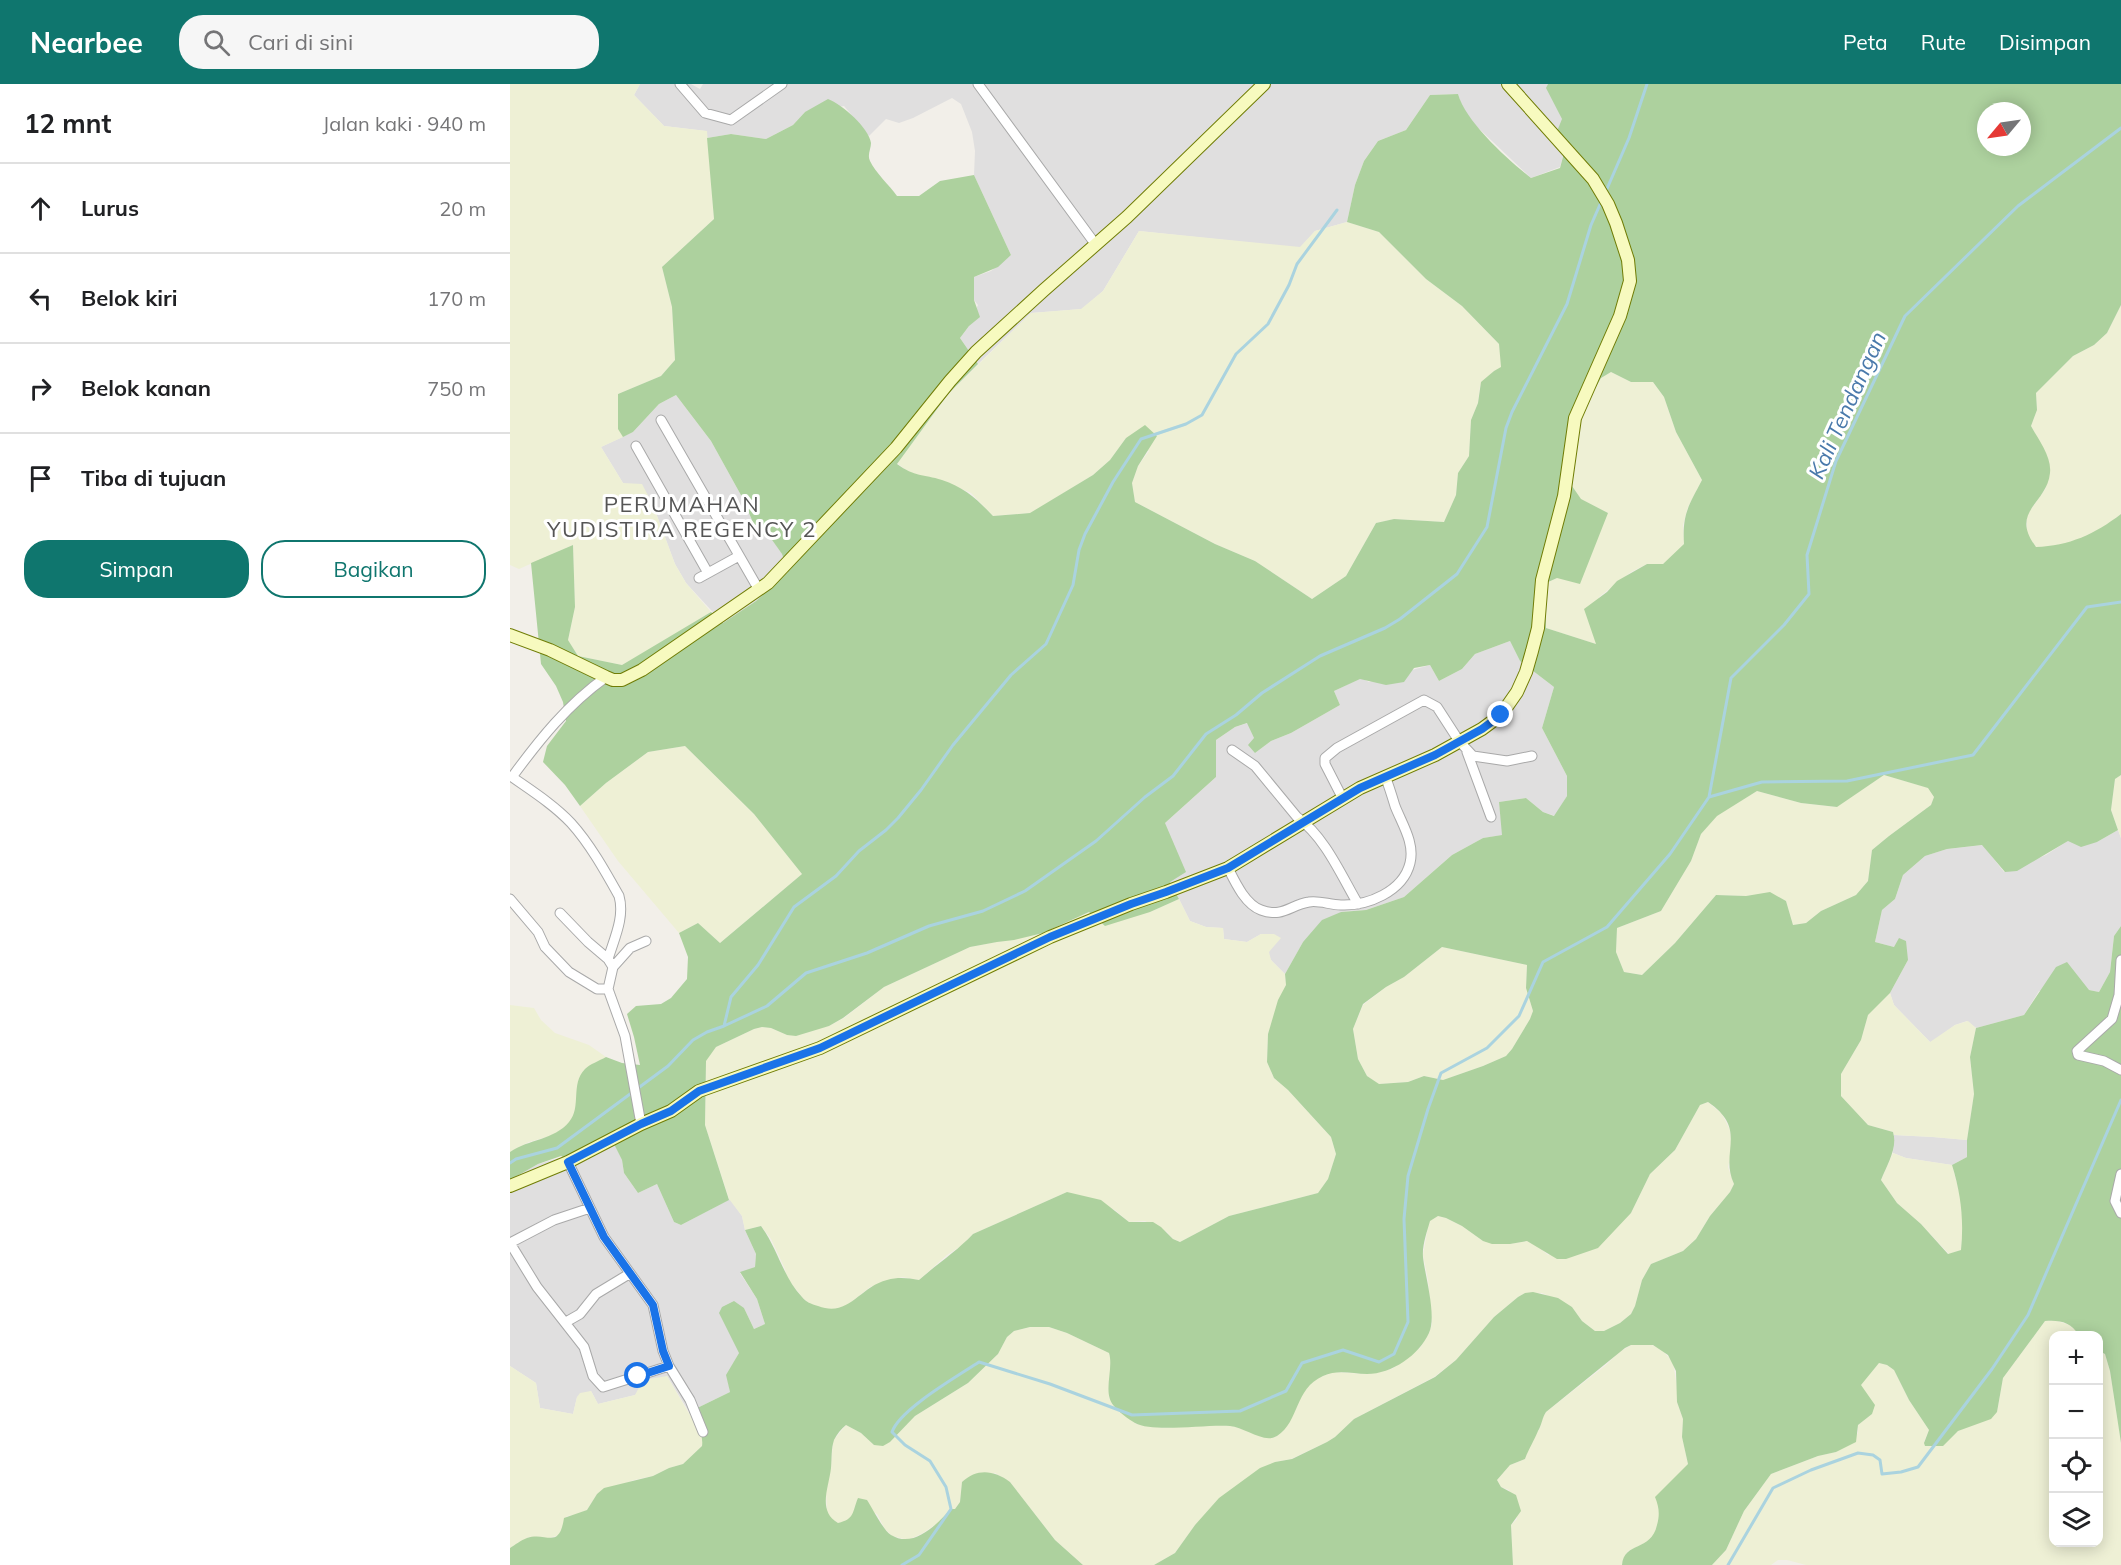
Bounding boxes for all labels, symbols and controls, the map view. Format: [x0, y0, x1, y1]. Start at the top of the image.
search box [179, 15, 599, 69]
text: Nearbee [30, 25, 143, 60]
icon: search [200, 26, 233, 59]
text: Cari di sini [248, 28, 353, 56]
text: Peta [1843, 29, 1888, 55]
text: Rute [1921, 29, 1966, 55]
text: Disimpan [1999, 29, 2091, 55]
north arrow [1977, 102, 2031, 156]
text: 12 mnt [24, 107, 111, 140]
text: Jalan kaki · 940 m [323, 111, 486, 136]
icon: ahead [24, 192, 57, 225]
text: Lurus [81, 194, 139, 222]
text: 20 m [439, 196, 486, 221]
icon: left [24, 282, 57, 315]
text: Belok kiri [81, 284, 177, 312]
text: 170 m [427, 286, 486, 311]
water label: Kali Tendangan [1802, 327, 1892, 483]
icon: right [24, 372, 57, 405]
text: Belok kanan [81, 374, 211, 402]
text: 750 m [427, 376, 486, 401]
icon: arrive [24, 462, 57, 495]
text: Tiba di tujuan [81, 464, 226, 492]
district label: PERUMAHAN YUDISTIRA REGENCY 2 [546, 490, 817, 543]
button: Simpan [24, 540, 249, 598]
button: Bagikan [261, 540, 486, 598]
route end [1487, 701, 1513, 727]
map controls [2049, 1331, 2103, 1547]
button: + [2049, 1331, 2103, 1385]
route start [624, 1362, 650, 1388]
button: − [2049, 1385, 2103, 1439]
button: locate [2049, 1439, 2103, 1493]
button: layers [2049, 1493, 2103, 1547]

